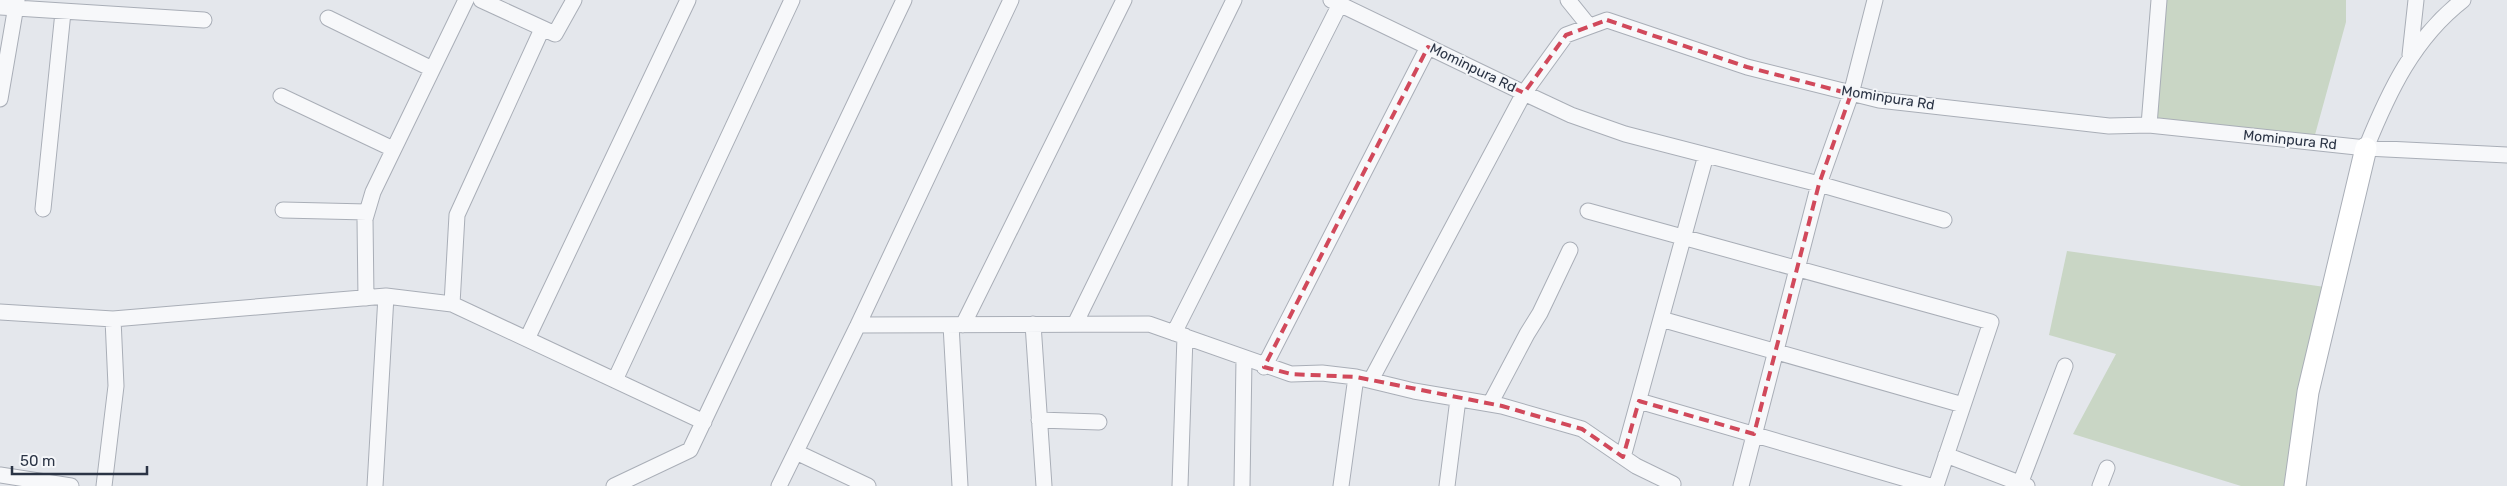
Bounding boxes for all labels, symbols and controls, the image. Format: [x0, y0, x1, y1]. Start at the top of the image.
street label: Mominpura Rd [1427, 40, 1519, 96]
street label: Mominpura Rd [1840, 82, 1936, 114]
street label: Mominpura Rd [2242, 127, 2338, 153]
scale bar [12, 444, 148, 476]
text: 50 m [20, 452, 55, 470]

